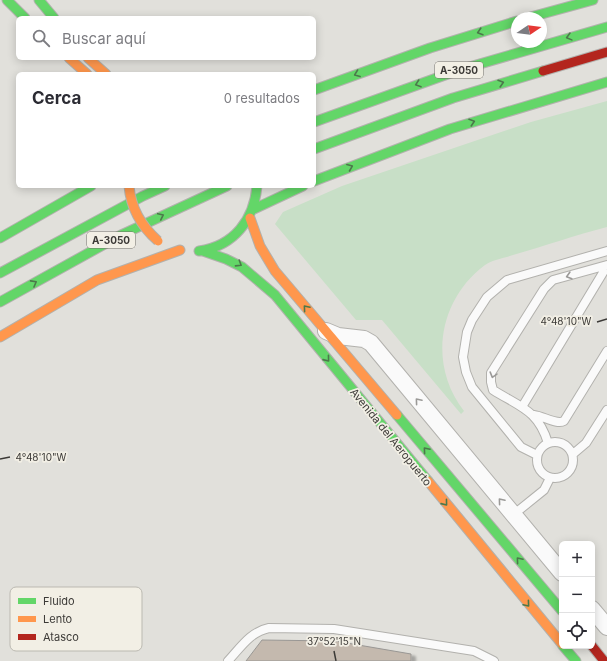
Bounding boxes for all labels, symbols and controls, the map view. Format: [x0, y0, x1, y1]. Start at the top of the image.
north arrow [511, 12, 547, 48]
search box [16, 16, 316, 60]
icon: search [30, 27, 52, 49]
one-way arrow [476, 27, 483, 36]
text: Buscar aquí [62, 29, 146, 48]
one-way arrow [566, 33, 573, 41]
road number: A-3050 [435, 62, 483, 78]
one-way arrow [353, 69, 360, 78]
one-way arrow [415, 79, 422, 87]
one-way arrow [497, 79, 504, 88]
text: Cerca [32, 88, 81, 108]
text: 0 resultados [224, 90, 300, 106]
one-way arrow [469, 118, 476, 127]
one-way arrow [347, 163, 354, 171]
one-way arrow [157, 213, 165, 221]
road number: A-3050 [87, 232, 135, 248]
one-way arrow [235, 260, 242, 267]
one-way arrow [566, 271, 573, 280]
one-way arrow [30, 280, 37, 287]
one-way arrow [303, 305, 310, 312]
text: 4°48'10"W [541, 315, 592, 327]
one-way arrow [323, 354, 330, 362]
one-way arrow [489, 372, 497, 378]
street label: Avenida del Aeropuerto [347, 385, 435, 489]
one-way arrow [415, 398, 422, 405]
one-way arrow [423, 447, 430, 454]
text: 4°48'10"W [16, 451, 67, 463]
one-way arrow [440, 498, 447, 506]
one-way arrow [498, 498, 505, 505]
map controls [559, 541, 595, 649]
button: + [559, 541, 595, 577]
one-way arrow [516, 557, 523, 564]
button: − [559, 577, 595, 613]
legend [10, 587, 142, 651]
text: Fluido [43, 594, 75, 608]
one-way arrow [523, 599, 530, 606]
text: Lento [43, 612, 73, 626]
button: locate [559, 613, 595, 649]
text: Atasco [43, 630, 79, 644]
text: 37°52'15"N [307, 635, 361, 647]

